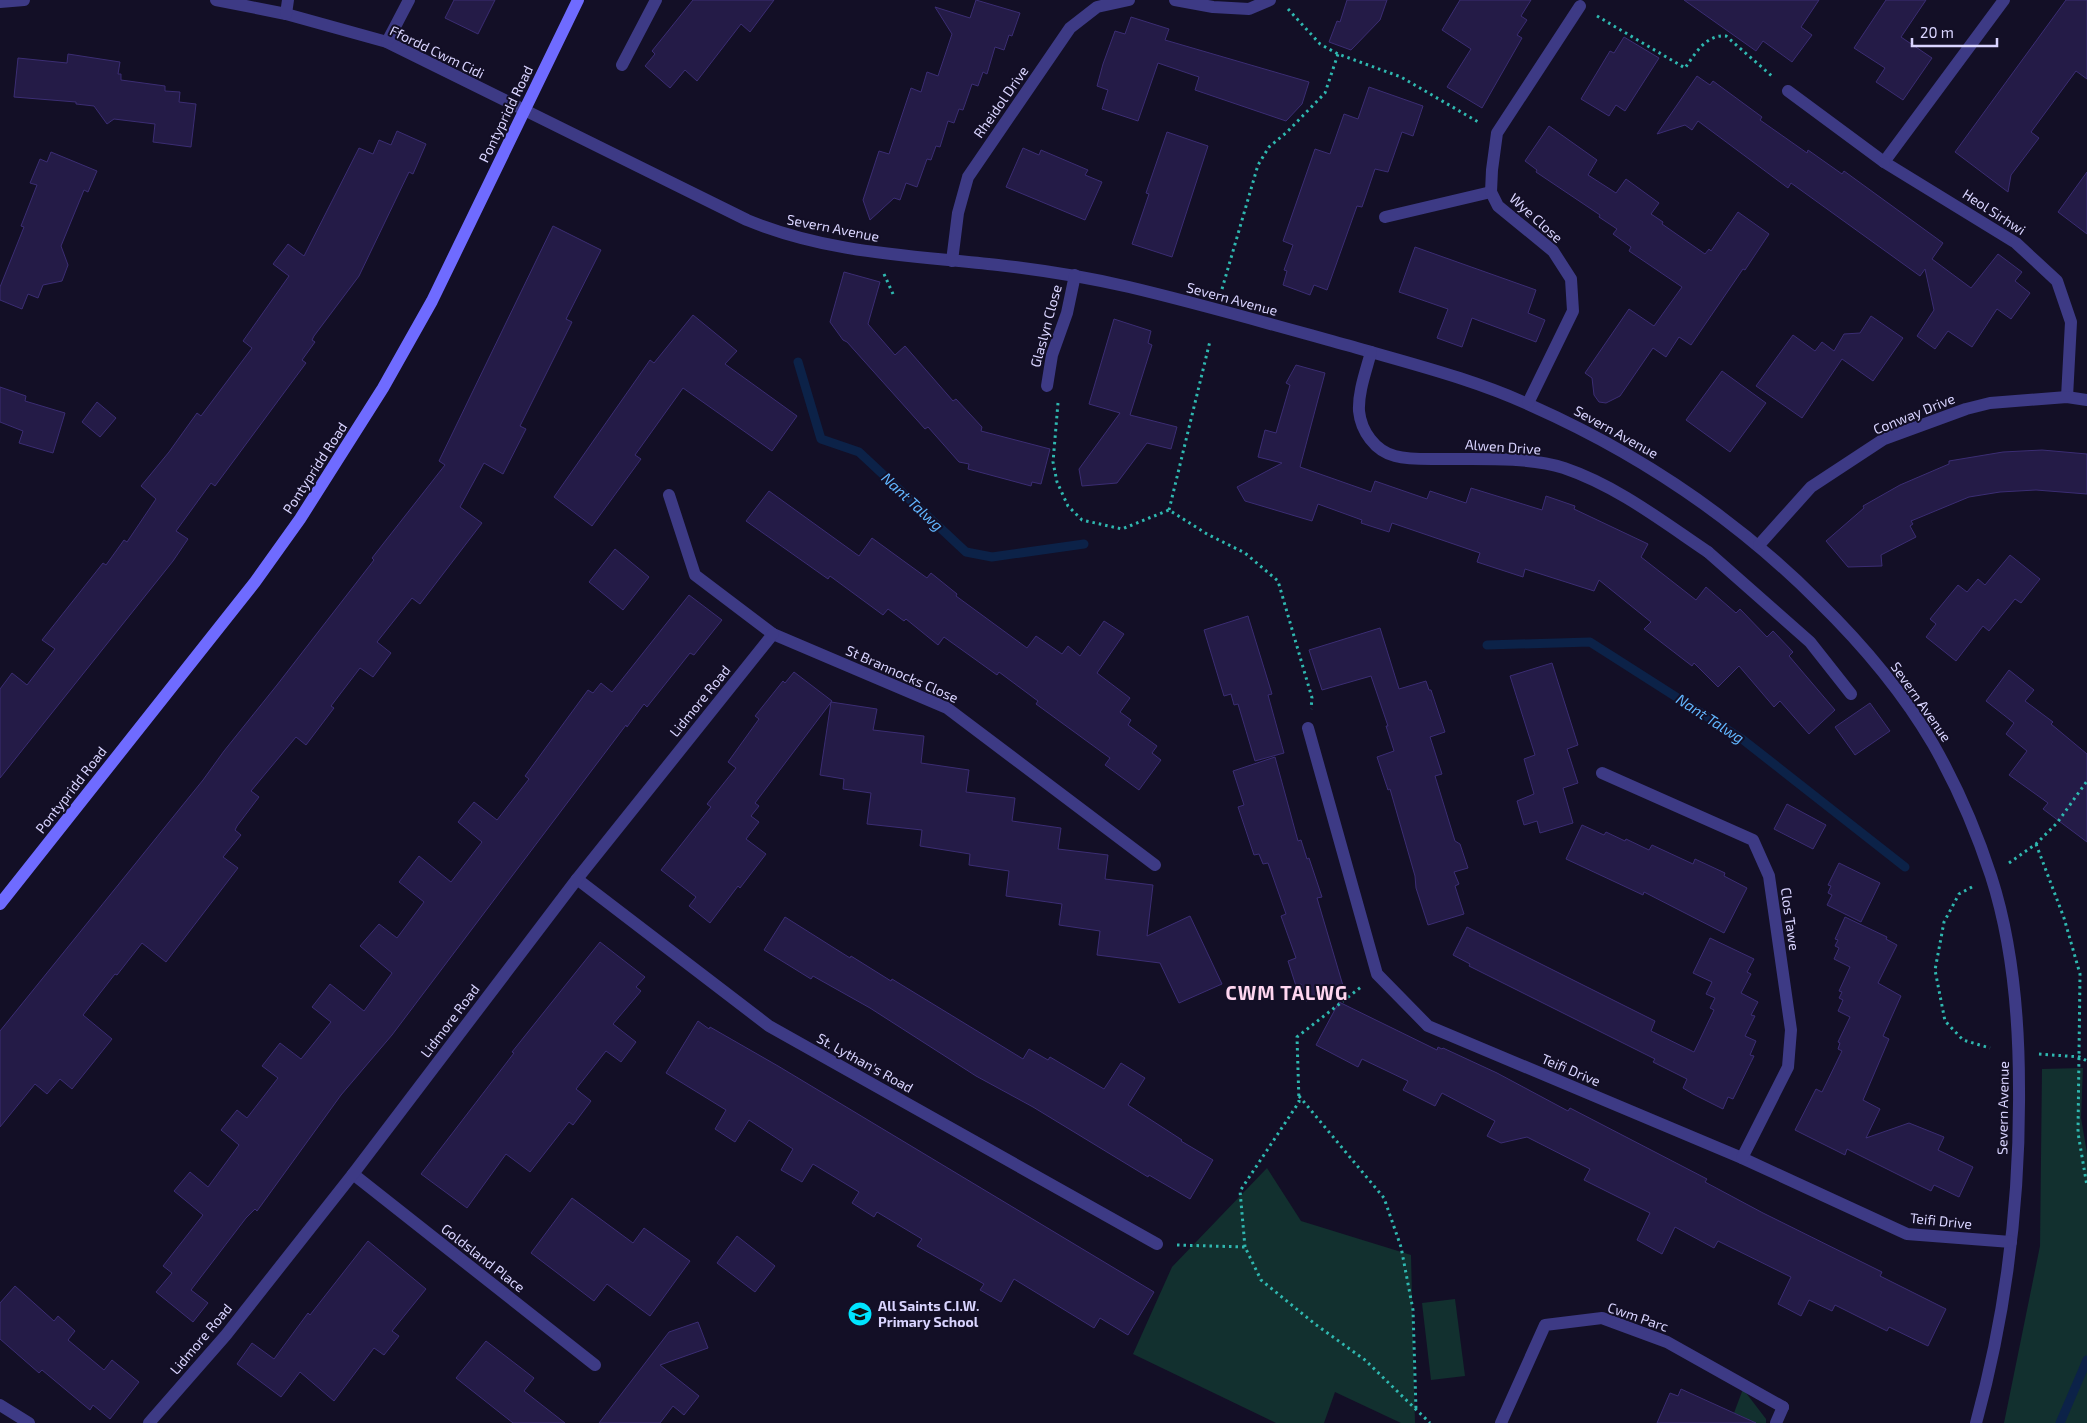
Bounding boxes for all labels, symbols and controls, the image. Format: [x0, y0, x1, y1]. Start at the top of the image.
scale bar [1912, 15, 1997, 47]
street label: Ffordd Cwm Cidi [387, 21, 487, 82]
text: 20 m [1920, 23, 1954, 41]
street label: Rheidol Drive [970, 62, 1032, 141]
street label: Pontypridd Road [475, 63, 536, 165]
street label: Heol Sirhwi [1960, 185, 2029, 238]
street label: Wye Close [1506, 189, 1567, 246]
street label: Severn Avenue [786, 210, 881, 245]
street label: Severn Avenue [1185, 278, 1280, 319]
street label: Glaslyn Close [1026, 283, 1065, 369]
street label: Conway Drive [1870, 389, 1957, 438]
street label: Severn Avenue [1571, 401, 1661, 462]
street label: Pontypridd Road [279, 419, 350, 517]
street label: Alwen Drive [1464, 435, 1542, 458]
water label: Nant Talwg [878, 468, 947, 534]
street label: St Brannocks Close [843, 641, 961, 706]
street label: Severn Avenue [1888, 658, 1955, 745]
street label: Lidmore Road [666, 661, 734, 740]
water label: Nant Talwg [1673, 689, 1748, 747]
street label: Pontypridd Road [31, 743, 110, 837]
street label: Clos Tawe [1778, 886, 1803, 952]
street label: Lidmore Road [417, 981, 483, 1061]
district label: CWM TALWG [1226, 981, 1348, 1004]
street label: St. Lythan's Road [814, 1029, 916, 1096]
street label: Teifi Drive [1539, 1050, 1603, 1090]
street label: Severn Avenue [1993, 1061, 2012, 1155]
street label: Teifi Drive [1909, 1209, 1973, 1232]
street label: Goldsland Place [438, 1220, 529, 1296]
place label: All Saints C.I.W. Primary School [878, 1297, 979, 1330]
street label: Cwm Parc [1606, 1298, 1671, 1335]
street label: Lidmore Road [166, 1300, 235, 1378]
school or university icon: All Saints C.I.W. Primary School [847, 1301, 873, 1327]

